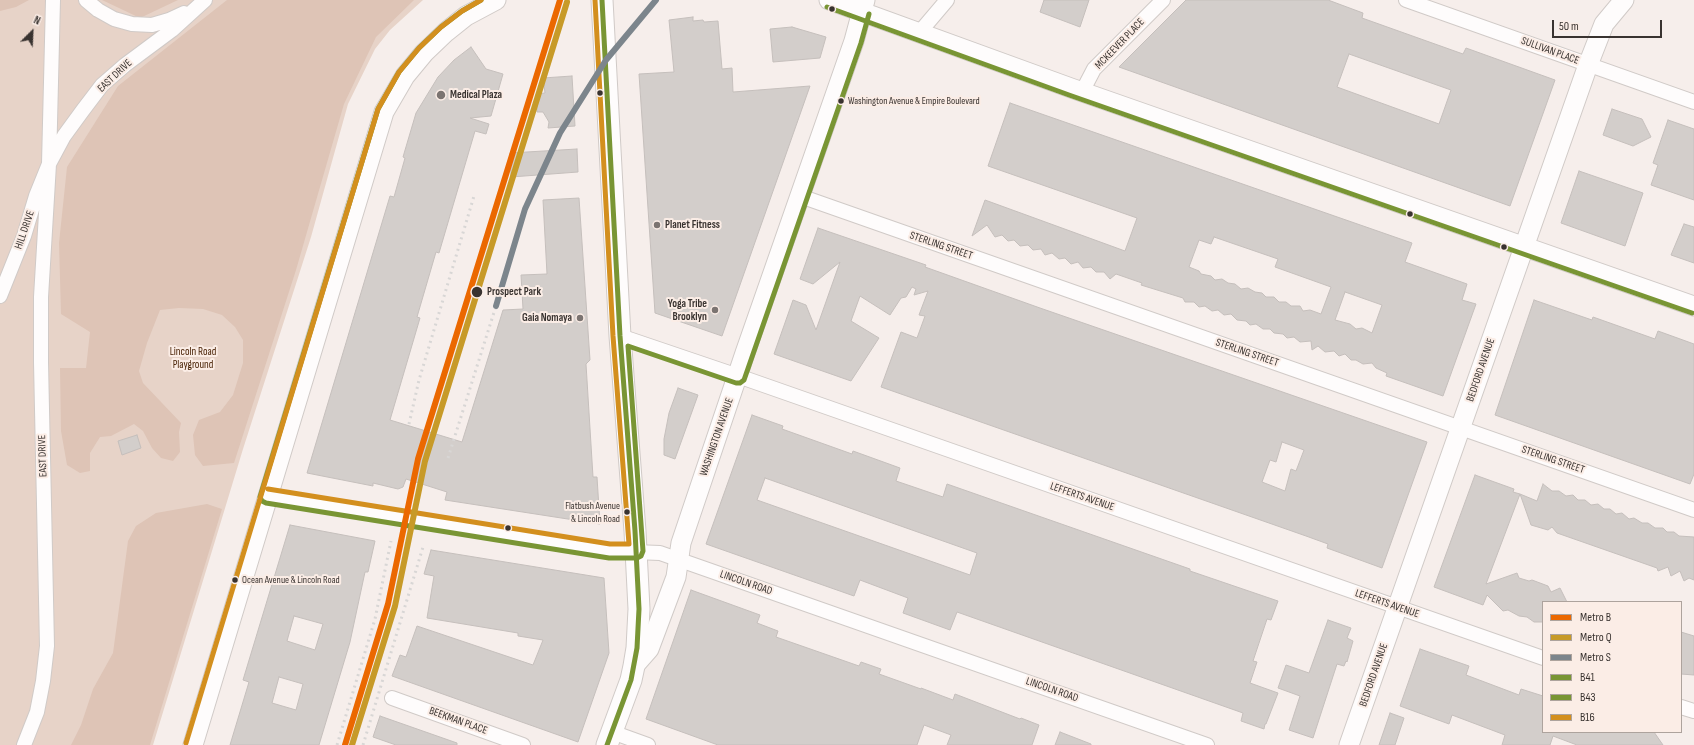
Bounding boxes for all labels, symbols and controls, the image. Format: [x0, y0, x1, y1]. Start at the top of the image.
unlabelled marker [827, 4, 837, 14]
north arrow [12, 12, 52, 52]
scale bar [1554, 12, 1664, 38]
text: N [32, 13, 42, 28]
street label: MCKEEVER PLACE [1093, 16, 1147, 72]
text: 50 m [1559, 19, 1579, 34]
street label: SULLIVAN PLACE [1519, 34, 1581, 68]
street label: EAST DRIVE [95, 57, 135, 95]
place label: Medical Plaza [450, 88, 502, 102]
unlabelled marker [595, 88, 605, 98]
marker: Medical Plaza [435, 89, 447, 101]
place label: Washington Avenue & Empire Boulevard [848, 95, 980, 107]
marker: Washington Avenue & Empire Boulevard [836, 96, 846, 106]
street label: HILL DRIVE [12, 209, 38, 251]
unlabelled marker [1405, 209, 1415, 219]
place label: Planet Fitness [665, 218, 720, 232]
marker: Planet Fitness [652, 220, 662, 230]
street label: STERLING STREET [908, 229, 974, 263]
unlabelled marker [1499, 242, 1509, 252]
marker: Prospect Park [470, 285, 484, 299]
place label: Prospect Park [487, 285, 541, 299]
place label: Yoga Tribe Brooklyn [668, 297, 707, 323]
marker: Yoga Tribe Brooklyn [710, 305, 720, 315]
place label: Gaia Nomaya [522, 311, 572, 325]
marker: Gaia Nomaya [575, 313, 585, 323]
street label: STERLING STREET [1214, 336, 1280, 370]
street label: BEDFORD AVENUE [1464, 337, 1498, 403]
park label: Lincoln Road Playground [170, 345, 216, 371]
street label: WASHINGTON AVENUE [697, 396, 737, 478]
street label: EAST DRIVE [36, 435, 50, 477]
street label: STERLING STREET [1520, 443, 1586, 477]
street label: LEFFERTS AVENUE [1048, 480, 1116, 514]
place label: Flatbush Avenue & Lincoln Road [565, 500, 620, 524]
marker: Flatbush Avenue & Lincoln Road [622, 507, 632, 517]
unlabelled marker [503, 523, 513, 533]
street label: LINCOLN ROAD [718, 568, 774, 598]
place label: Ocean Avenue & Lincoln Road [242, 574, 340, 586]
marker: Ocean Avenue & Lincoln Road [230, 575, 240, 585]
street label: LEFFERTS AVENUE [1353, 587, 1421, 621]
legend [1542, 601, 1682, 733]
text: Metro B [1580, 610, 1611, 625]
text: Metro Q [1580, 630, 1612, 645]
street label: BEDFORD AVENUE [1357, 642, 1391, 708]
text: Metro S [1580, 650, 1611, 665]
text: B41 [1580, 670, 1595, 685]
street label: LINCOLN ROAD [1024, 675, 1080, 705]
text: B43 [1580, 690, 1596, 705]
street label: BEEKMAN PLACE [427, 704, 489, 738]
text: B16 [1580, 710, 1595, 725]

